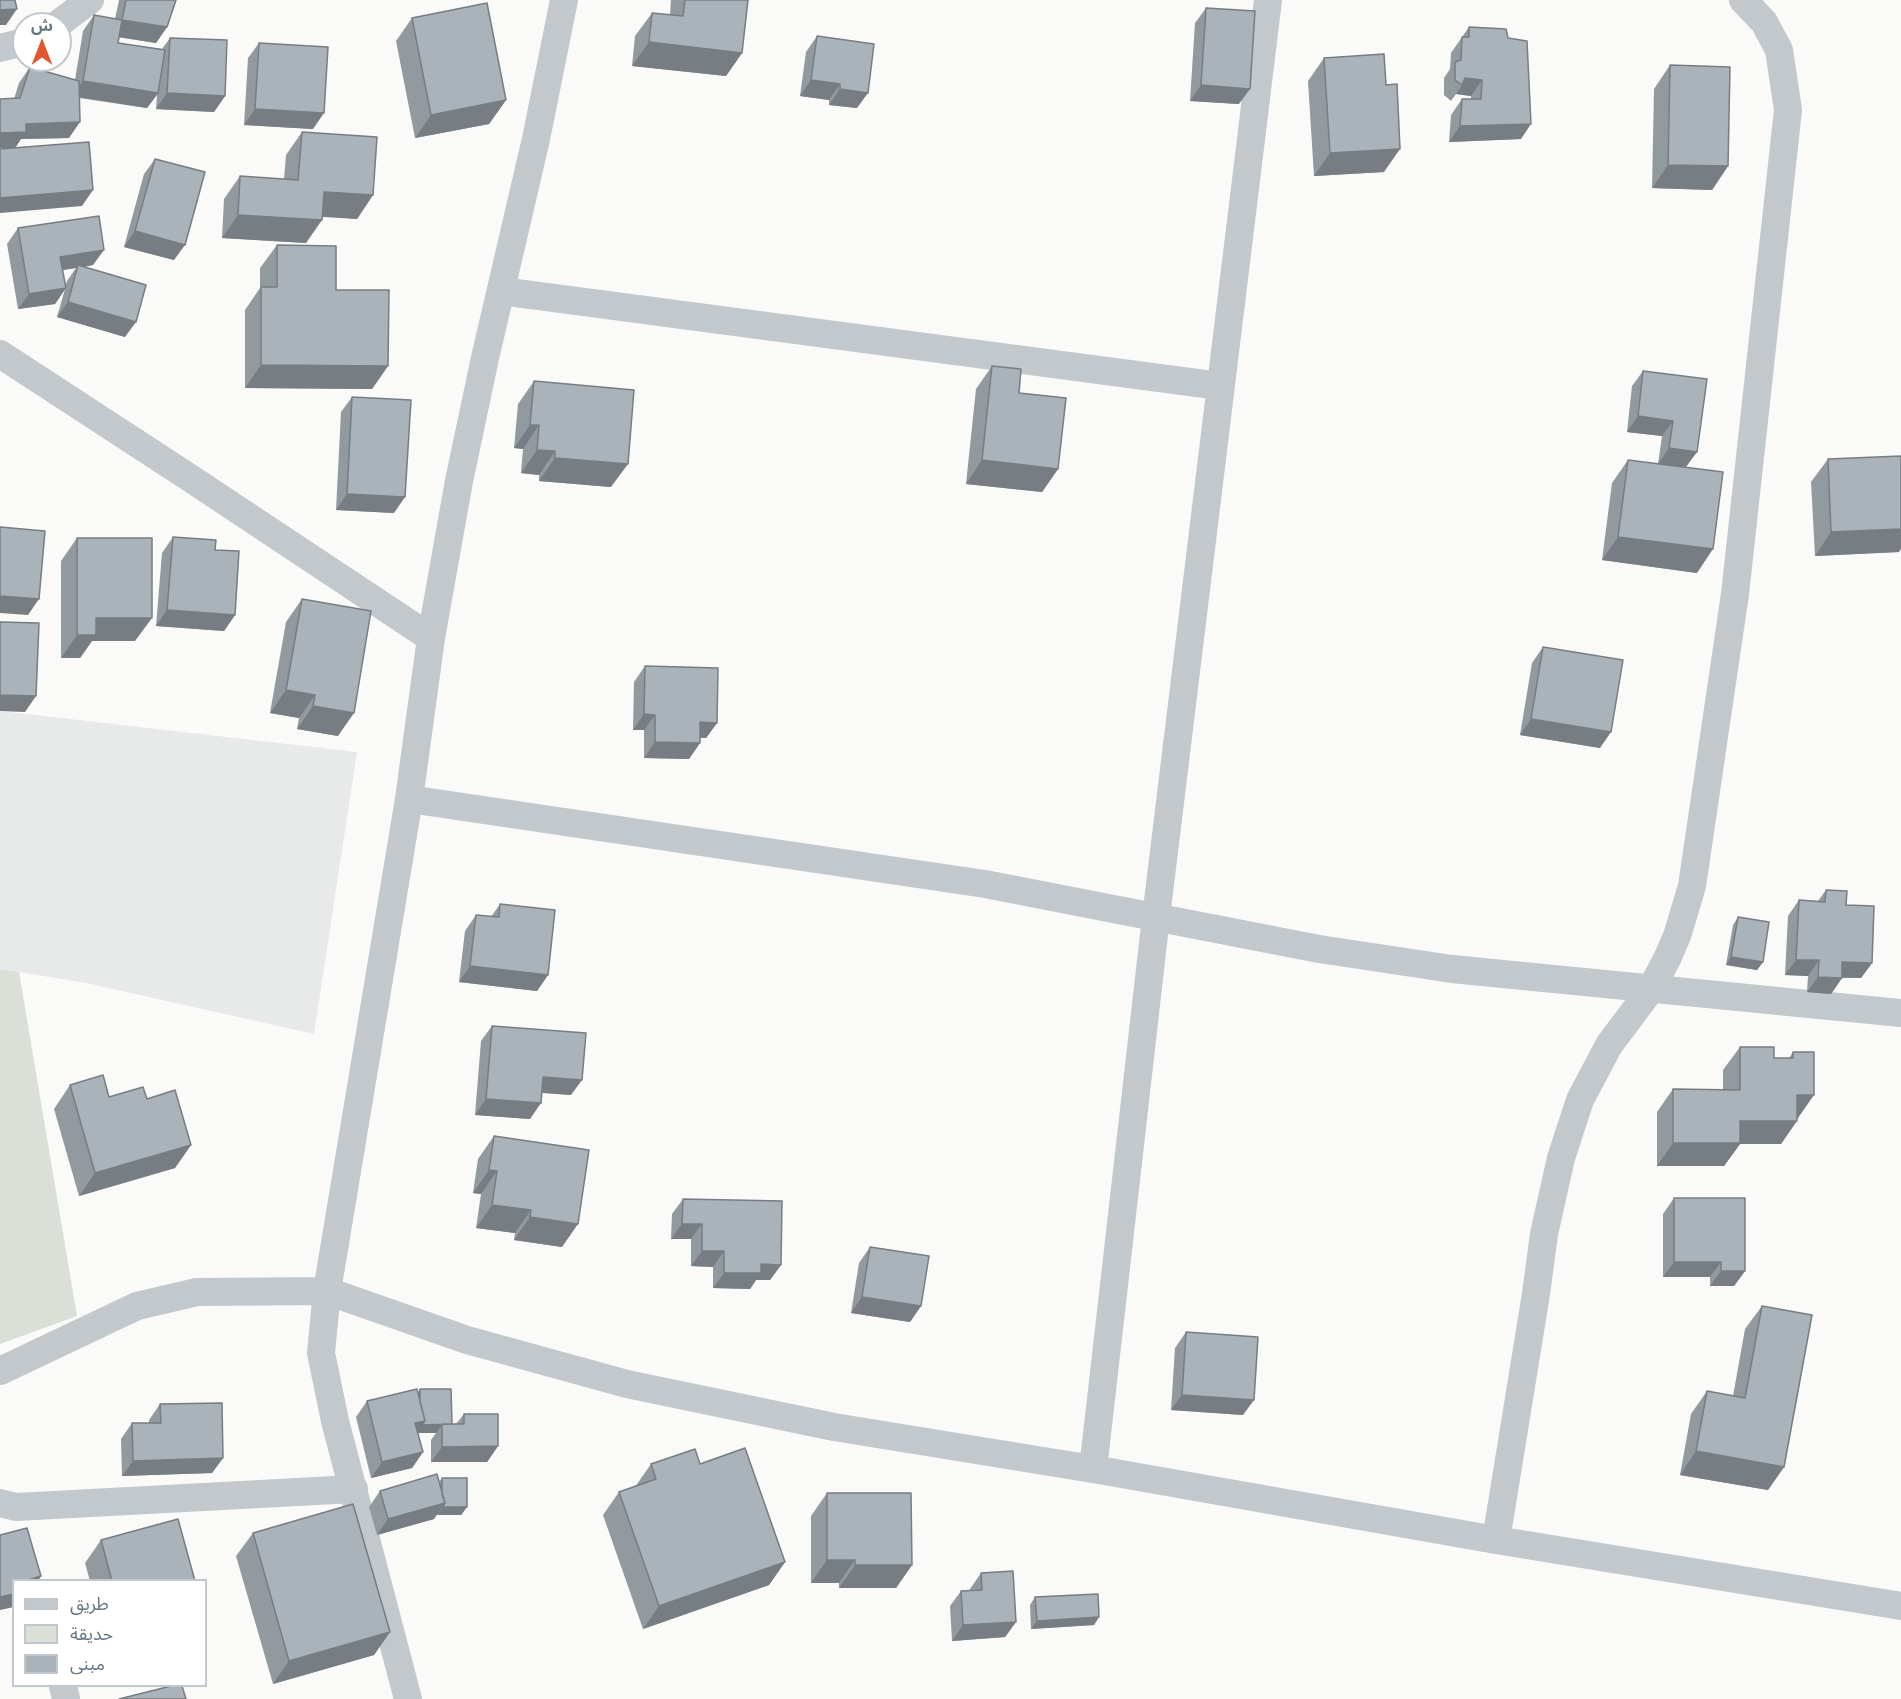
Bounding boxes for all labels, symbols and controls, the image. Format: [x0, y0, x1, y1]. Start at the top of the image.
north arrow [12, 12, 72, 72]
text: ش [31, 14, 53, 37]
legend [12, 1579, 207, 1687]
text: طريق [70, 1591, 109, 1617]
text: حديقة [70, 1621, 113, 1647]
text: مبنى [70, 1651, 105, 1677]

